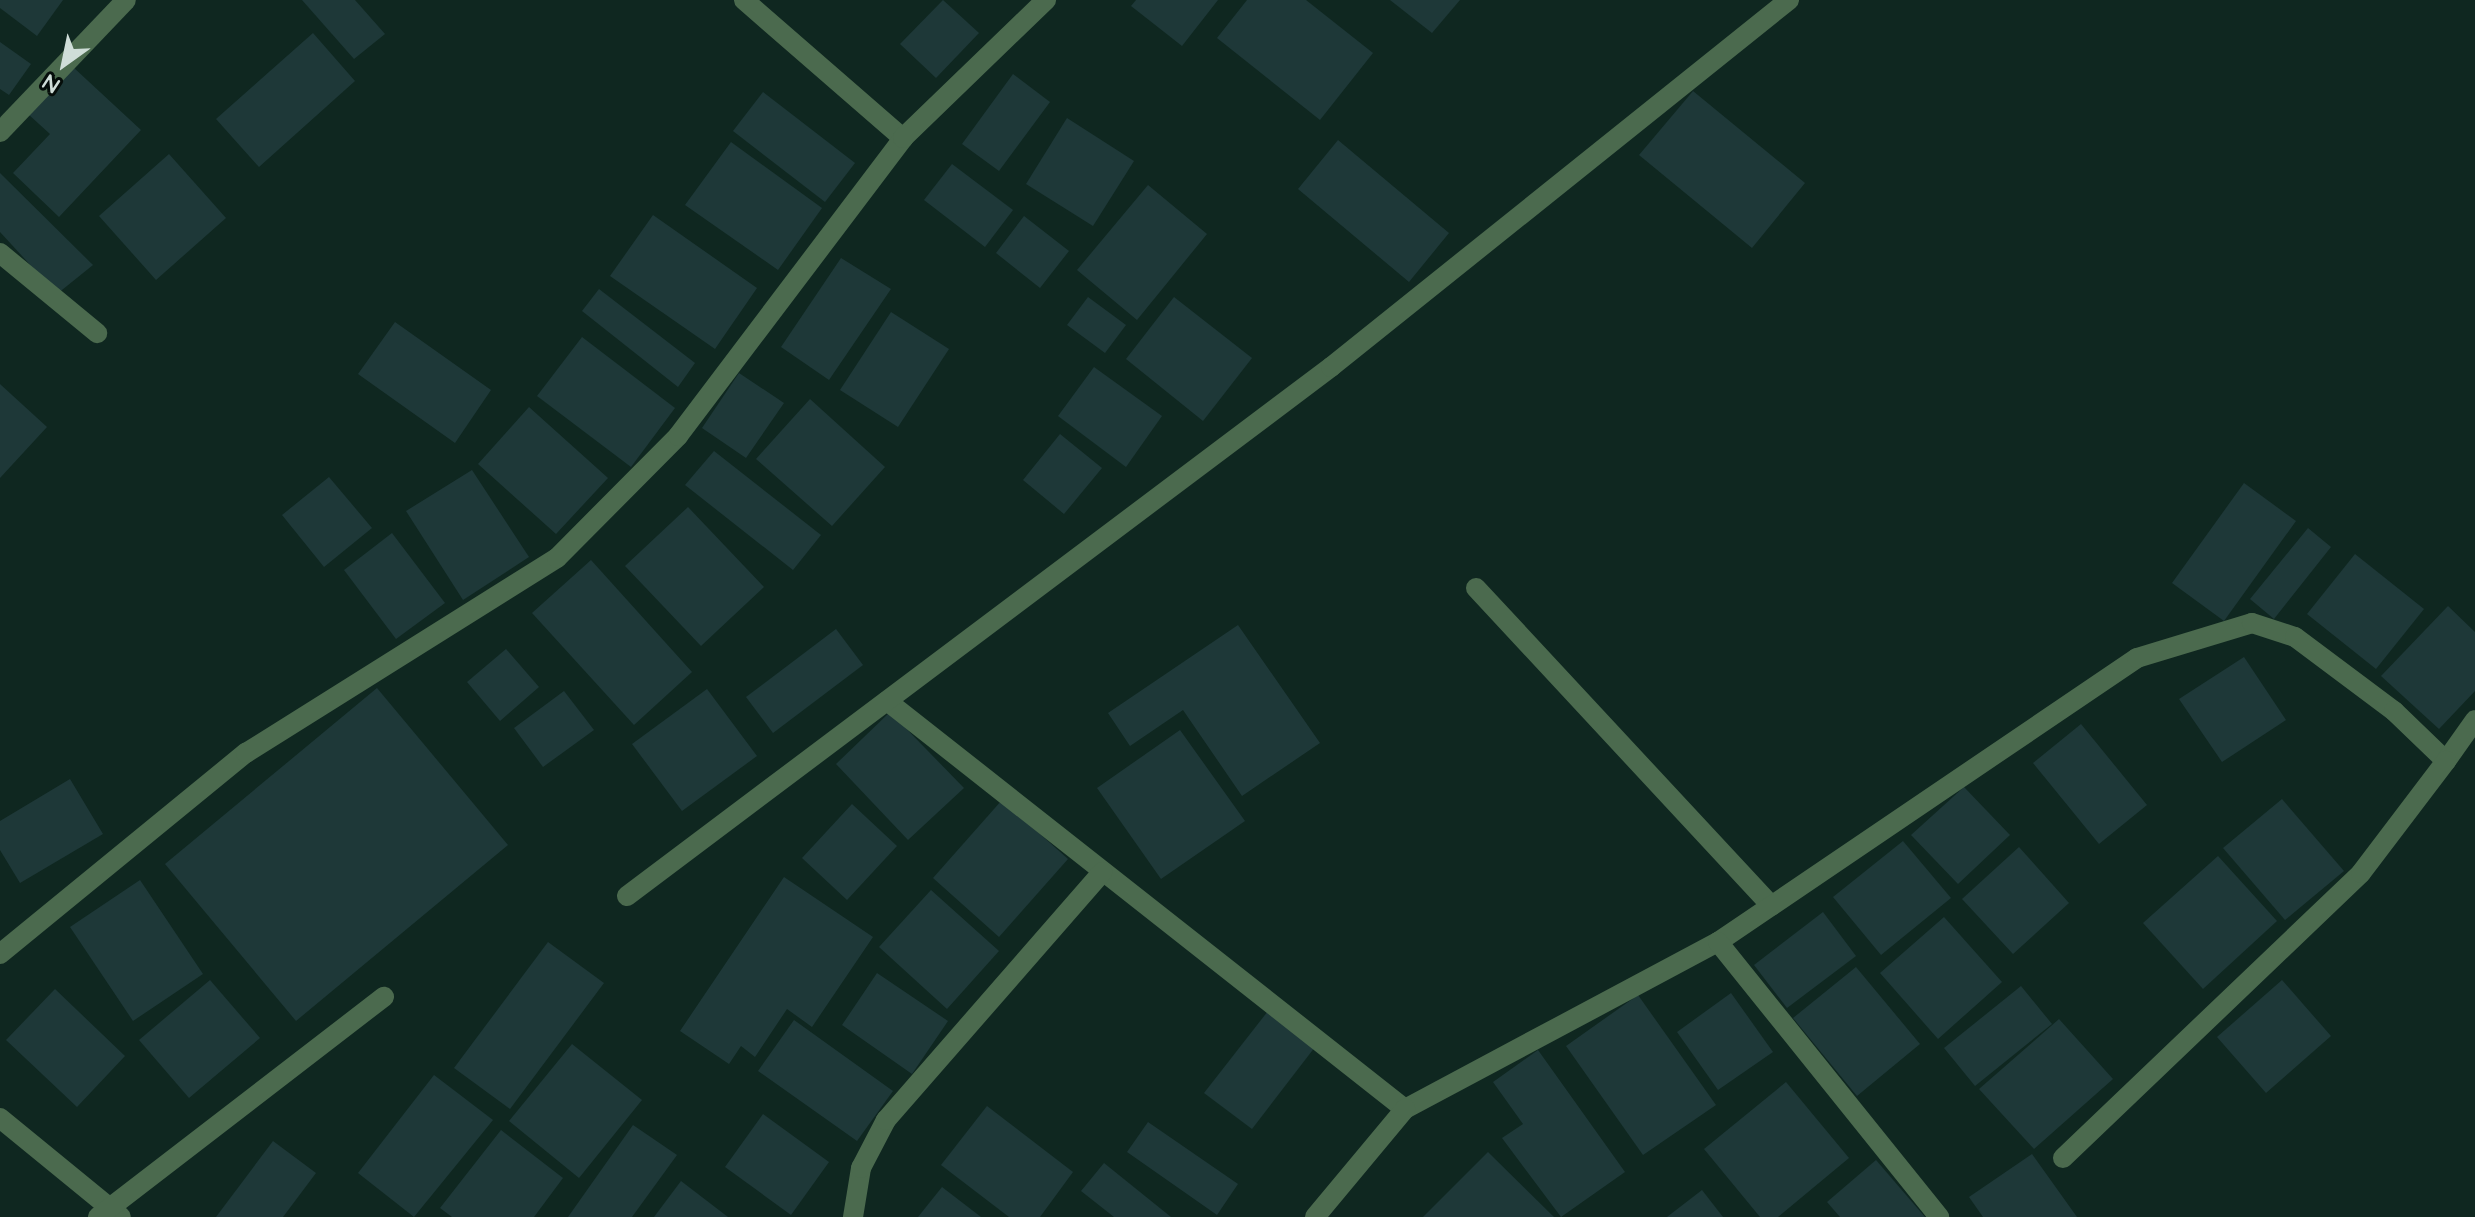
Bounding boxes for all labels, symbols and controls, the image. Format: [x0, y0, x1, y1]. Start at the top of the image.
north arrow [24, 24, 104, 104]
text: N [37, 68, 65, 100]

